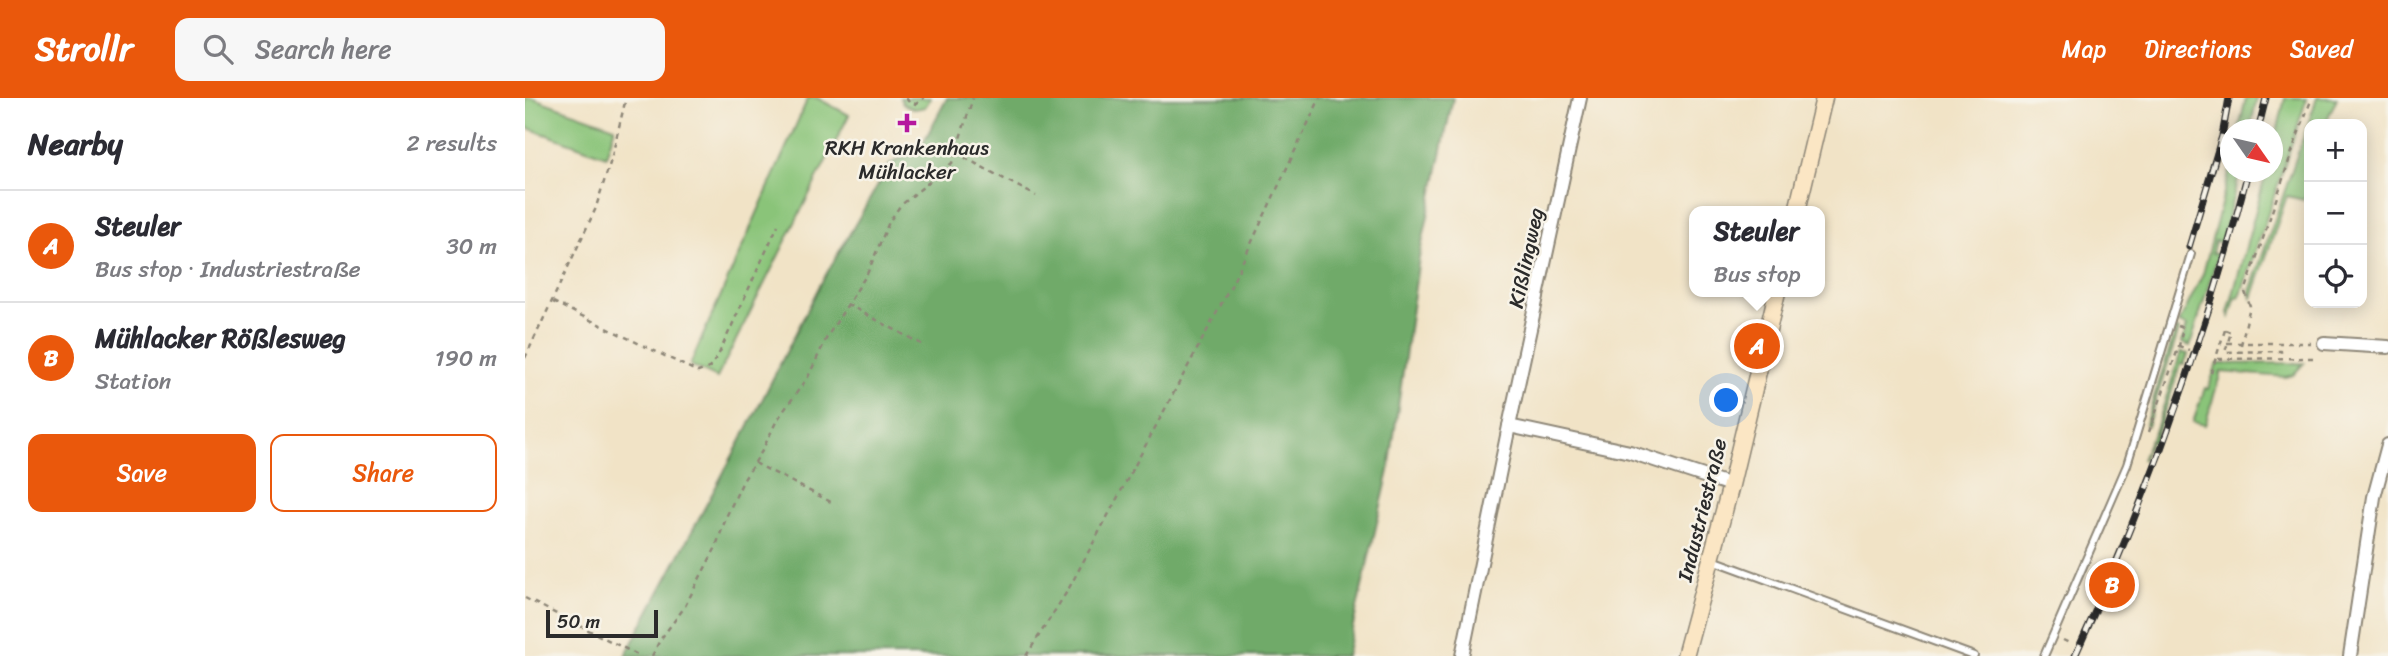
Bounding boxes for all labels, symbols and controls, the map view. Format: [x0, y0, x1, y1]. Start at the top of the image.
search box [175, 18, 665, 81]
text: Strollr [35, 20, 133, 78]
text: Search here [255, 26, 392, 72]
text: Map [2062, 28, 2106, 70]
text: Directions [2144, 28, 2252, 70]
text: Saved [2290, 28, 2353, 70]
icon: search [199, 30, 237, 68]
marker: RKH Krankenhaus Mühlacker [897, 113, 917, 133]
text: Nearby [28, 117, 123, 171]
north arrow [2220, 119, 2283, 182]
map controls [2304, 119, 2367, 308]
button: + [2304, 119, 2367, 182]
text: 2 results [406, 123, 497, 164]
place label: RKH Krankenhaus Mühlacker [825, 129, 989, 191]
button: − [2304, 182, 2367, 245]
text: Steuler [95, 203, 181, 249]
street label: Kißlingweg [1497, 204, 1555, 312]
popup [1689, 206, 1825, 297]
text: Steuler [1713, 208, 1799, 254]
text: A [43, 226, 59, 267]
text: 30 m [446, 226, 497, 267]
button: locate [2304, 245, 2367, 308]
text: Bus stop · Industriestraße [95, 249, 361, 290]
text: Bus stop [1713, 254, 1801, 295]
text: Mühlacker Rößlesweg [95, 315, 346, 361]
pin: A [1734, 320, 1780, 372]
text: B [44, 338, 58, 379]
text: 190 m [435, 338, 497, 379]
text: Station [95, 361, 171, 402]
your location [1709, 383, 1743, 417]
button: Save [28, 434, 256, 512]
button: Share [270, 434, 497, 512]
street label: Industriestraße [1666, 434, 1738, 587]
pin: B [2089, 559, 2135, 611]
text: 50 m [557, 605, 600, 638]
scale bar [546, 607, 658, 639]

